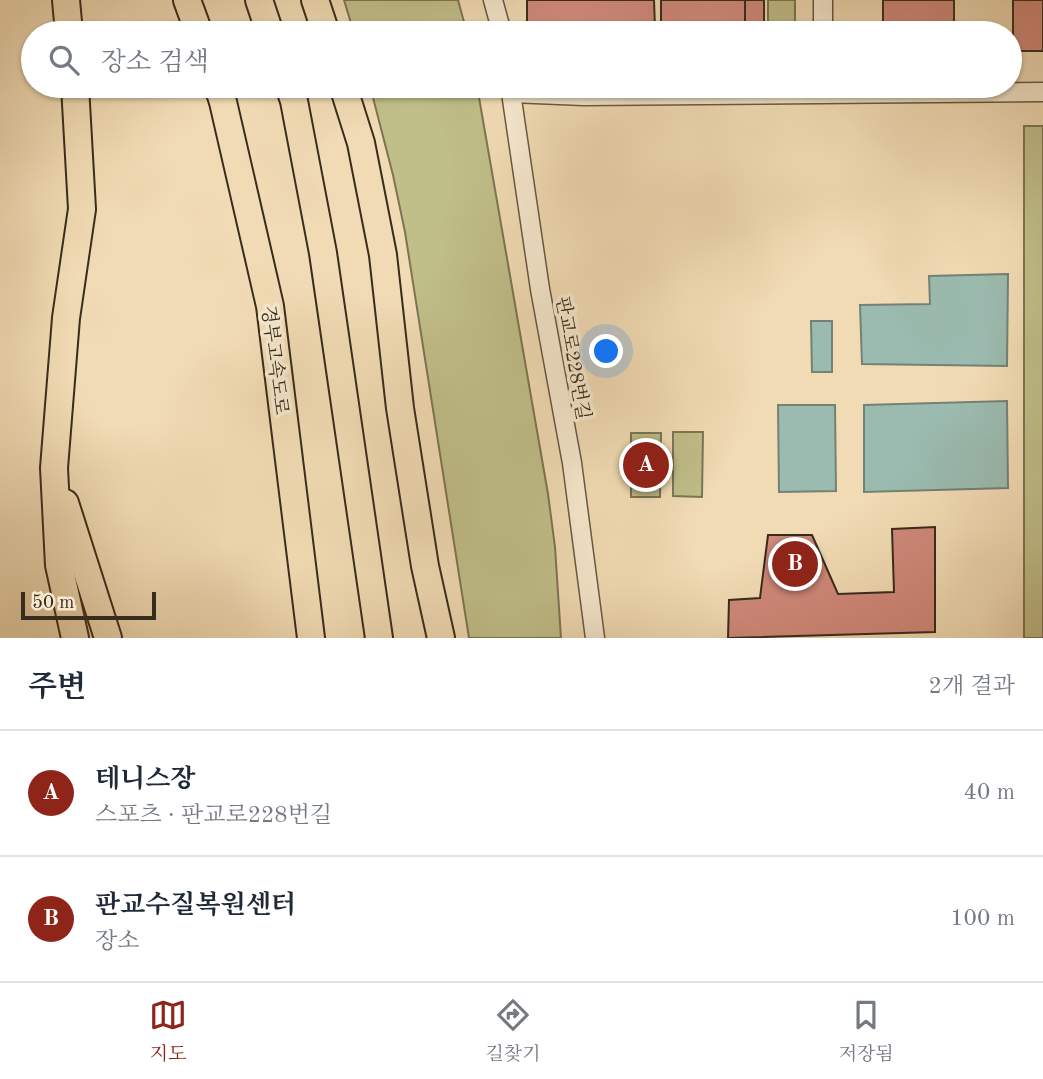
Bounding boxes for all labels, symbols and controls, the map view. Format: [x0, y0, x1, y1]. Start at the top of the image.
search box [21, 21, 1022, 98]
icon: search [45, 41, 83, 79]
text: 장소 검색 [101, 50, 209, 76]
street label: 판교로228번길 [551, 295, 594, 422]
street label: 경부고속도로 [257, 304, 292, 416]
your location [589, 334, 623, 368]
pin: A [623, 439, 669, 491]
pin: B [772, 538, 818, 590]
scale bar [21, 589, 156, 621]
text: 50 m [32, 594, 74, 613]
text: 주변 [28, 673, 86, 703]
text: 2개 결과 [929, 675, 1015, 698]
text: 테니스장 [95, 767, 195, 793]
text: A [42, 781, 60, 804]
text: 40 m [964, 781, 1015, 804]
text: 스포츠 · 판교로228번길 [95, 804, 332, 827]
text: 판교수질복원센터 [95, 893, 296, 919]
text: B [43, 907, 59, 930]
text: 100 m [950, 907, 1015, 930]
text: 장소 [95, 930, 139, 953]
tab: 지도 [149, 996, 187, 1067]
tab: 길찾기 [485, 996, 540, 1067]
tab: 저장됨 [839, 996, 894, 1067]

